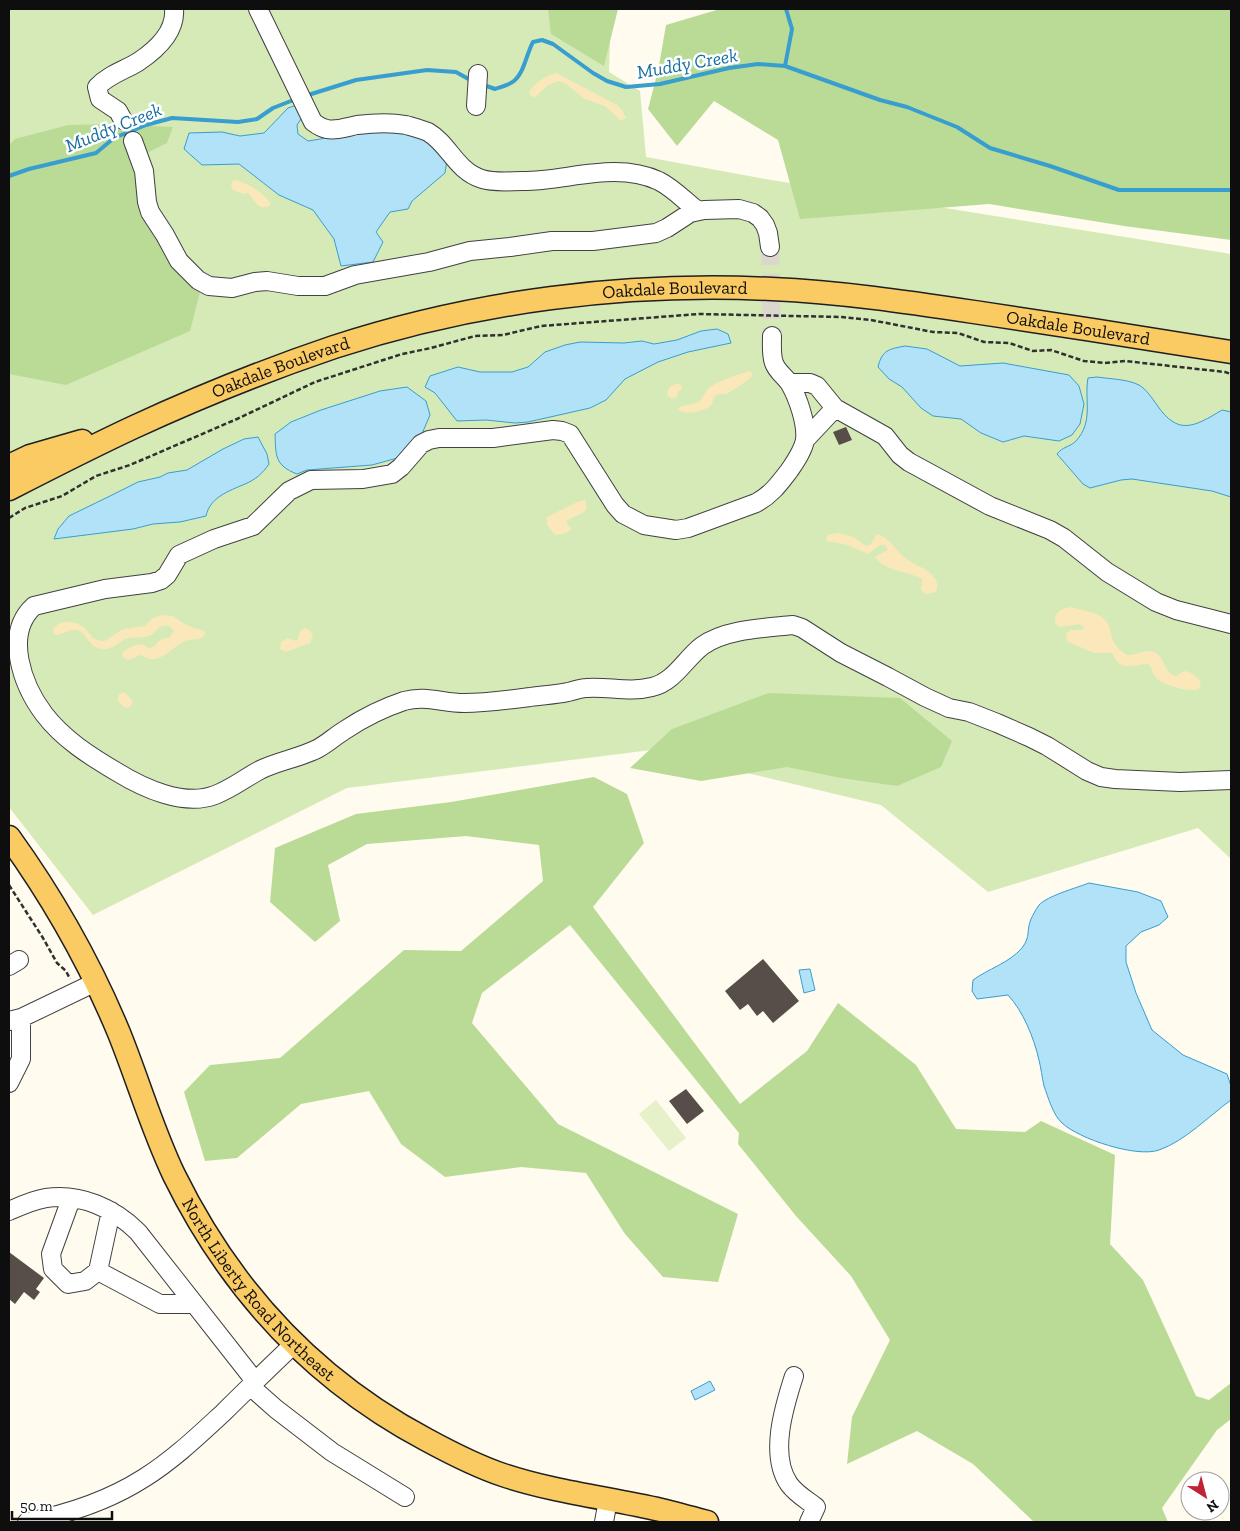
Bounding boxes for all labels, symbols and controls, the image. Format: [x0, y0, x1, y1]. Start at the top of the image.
water label: Muddy Creek [635, 43, 739, 84]
water label: Muddy Creek [62, 98, 165, 157]
street label: Oakdale Boulevard [601, 277, 748, 303]
street label: Oakdale Boulevard [1005, 306, 1152, 350]
street label: Oakdale Boulevard [208, 332, 352, 403]
street label: North Liberty Road Northeast [177, 1194, 340, 1386]
north arrow [1180, 1471, 1230, 1521]
scale bar [12, 1488, 112, 1520]
text: N [1203, 1496, 1222, 1516]
text: 50 m [20, 1497, 53, 1515]

